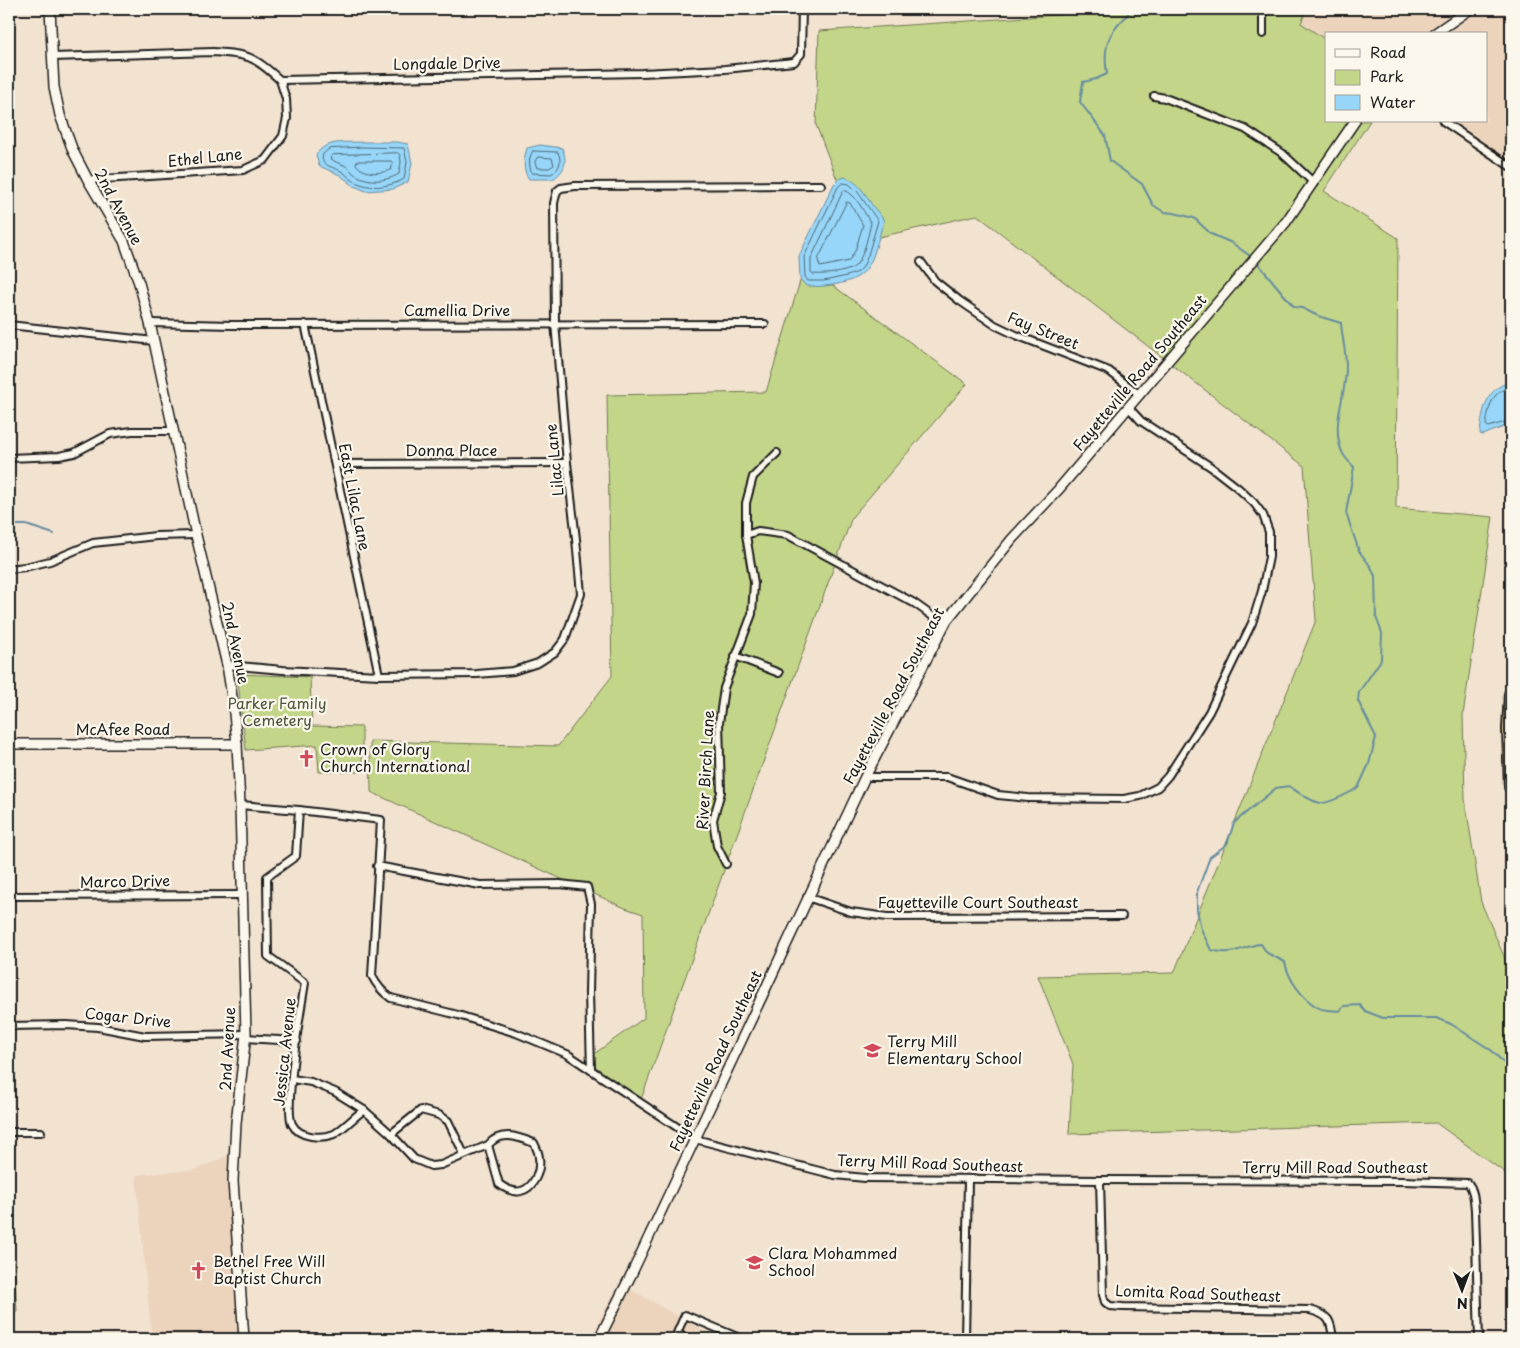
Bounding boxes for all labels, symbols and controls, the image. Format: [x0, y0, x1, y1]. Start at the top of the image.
legend [1325, 32, 1488, 122]
text: Road [1370, 40, 1406, 63]
street label: Longdale Drive [393, 50, 501, 75]
text: Park [1370, 64, 1404, 87]
text: Water [1370, 90, 1415, 113]
street label: Ethel Lane [166, 141, 243, 172]
street label: 2nd Avenue [90, 164, 149, 249]
street label: Fayetteville Road Southeast [1067, 289, 1211, 455]
street label: Camellia Drive [404, 298, 510, 321]
street label: Fay Street [1004, 305, 1083, 354]
street label: Lilac Lane [538, 423, 569, 497]
street label: Donna Place [405, 438, 497, 461]
street label: East Lilac Lane [334, 441, 377, 552]
street label: 2nd Avenue [217, 599, 256, 686]
street label: Fayetteville Road Southeast [836, 603, 949, 788]
park label: Parker Family Cemetery [228, 691, 326, 731]
street label: River Birch Lane [690, 709, 719, 831]
street label: McAfee Road [76, 717, 170, 740]
place label: Crown of Glory Church International [320, 737, 470, 777]
church icon: Crown of Glory Church International [296, 749, 316, 769]
street label: Marco Drive [80, 868, 170, 893]
street label: Fayetteville Court Southeast [878, 890, 1078, 913]
street label: Fayetteville Road Southeast [662, 966, 767, 1155]
street label: Jessica Avenue [266, 996, 301, 1107]
street label: Cogar Drive [84, 1001, 173, 1032]
street label: 2nd Avenue [213, 1007, 240, 1091]
place label: Terry Mill Elementary School [887, 1029, 1022, 1069]
school or university icon: Terry Mill Elementary School [863, 1041, 883, 1061]
street label: Terry Mill Road Southeast [837, 1148, 1023, 1177]
street label: Terry Mill Road Southeast [1242, 1155, 1428, 1178]
place label: Clara Mohammed School [768, 1241, 897, 1281]
place label: Bethel Free Will Baptist Church [213, 1249, 325, 1289]
school or university icon: Clara Mohammed School [744, 1253, 764, 1273]
church icon: Bethel Free Will Baptist Church [189, 1261, 209, 1281]
north arrow [1438, 1266, 1488, 1316]
street label: Lomita Road Southeast [1115, 1278, 1281, 1307]
text: N [1457, 1293, 1468, 1314]

